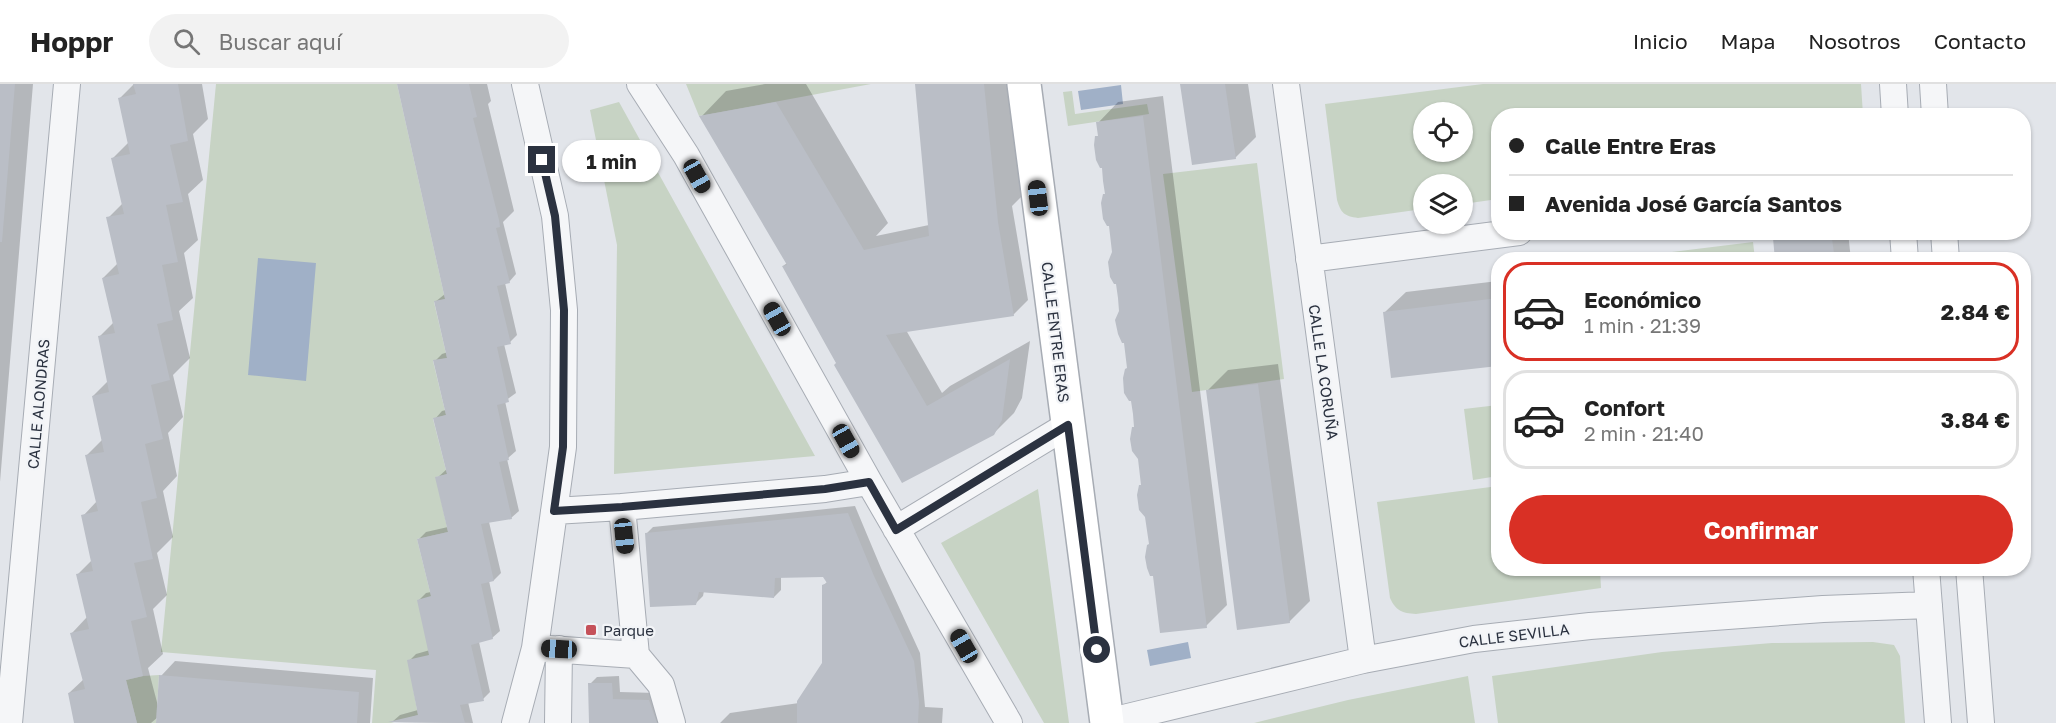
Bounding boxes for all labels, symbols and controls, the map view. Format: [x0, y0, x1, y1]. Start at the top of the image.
search box [149, 14, 569, 68]
text: Hoppr [30, 25, 113, 58]
icon: search [170, 25, 203, 58]
text: Buscar aquí [218, 28, 342, 55]
text: Inicio [1633, 28, 1688, 54]
text: Mapa [1721, 28, 1775, 54]
text: Nosotros [1808, 28, 1901, 54]
text: Contacto [1934, 28, 2026, 54]
map controls [1413, 102, 1473, 234]
button: locate [1413, 102, 1473, 162]
text: Calle Entre Eras [1545, 132, 1716, 159]
callout: 1 min [563, 139, 662, 181]
route end [528, 146, 555, 173]
text: 1 min [586, 149, 637, 173]
car [680, 156, 714, 196]
button: layers [1413, 174, 1473, 234]
car [1027, 179, 1049, 217]
text: Avenida José García Santos [1545, 190, 1842, 217]
street label: CALLE ENTRE ERAS [1038, 261, 1074, 403]
icon: car [1512, 285, 1566, 339]
text: Económico [1584, 286, 1701, 313]
text: 2.84 € [1941, 298, 2010, 325]
car [760, 299, 794, 339]
street label: CALLE LA CORUÑA [1306, 303, 1342, 441]
text: 1 min · 21:39 [1584, 313, 1701, 337]
street label: CALLE ALONDRAS [23, 338, 53, 470]
icon: car [1512, 393, 1566, 447]
text: Confort [1584, 394, 1665, 421]
text: 3.84 € [1941, 406, 2010, 433]
car [829, 421, 863, 461]
text: 2 min · 21:40 [1584, 421, 1704, 445]
button: Confirmar [1509, 495, 2013, 564]
car [613, 517, 635, 555]
street label: CALLE SEVILLA [1458, 619, 1570, 651]
place label: Parque [603, 621, 654, 639]
marker: Parque [584, 623, 598, 637]
car [947, 626, 981, 666]
route start [1083, 636, 1110, 663]
car [541, 639, 577, 659]

